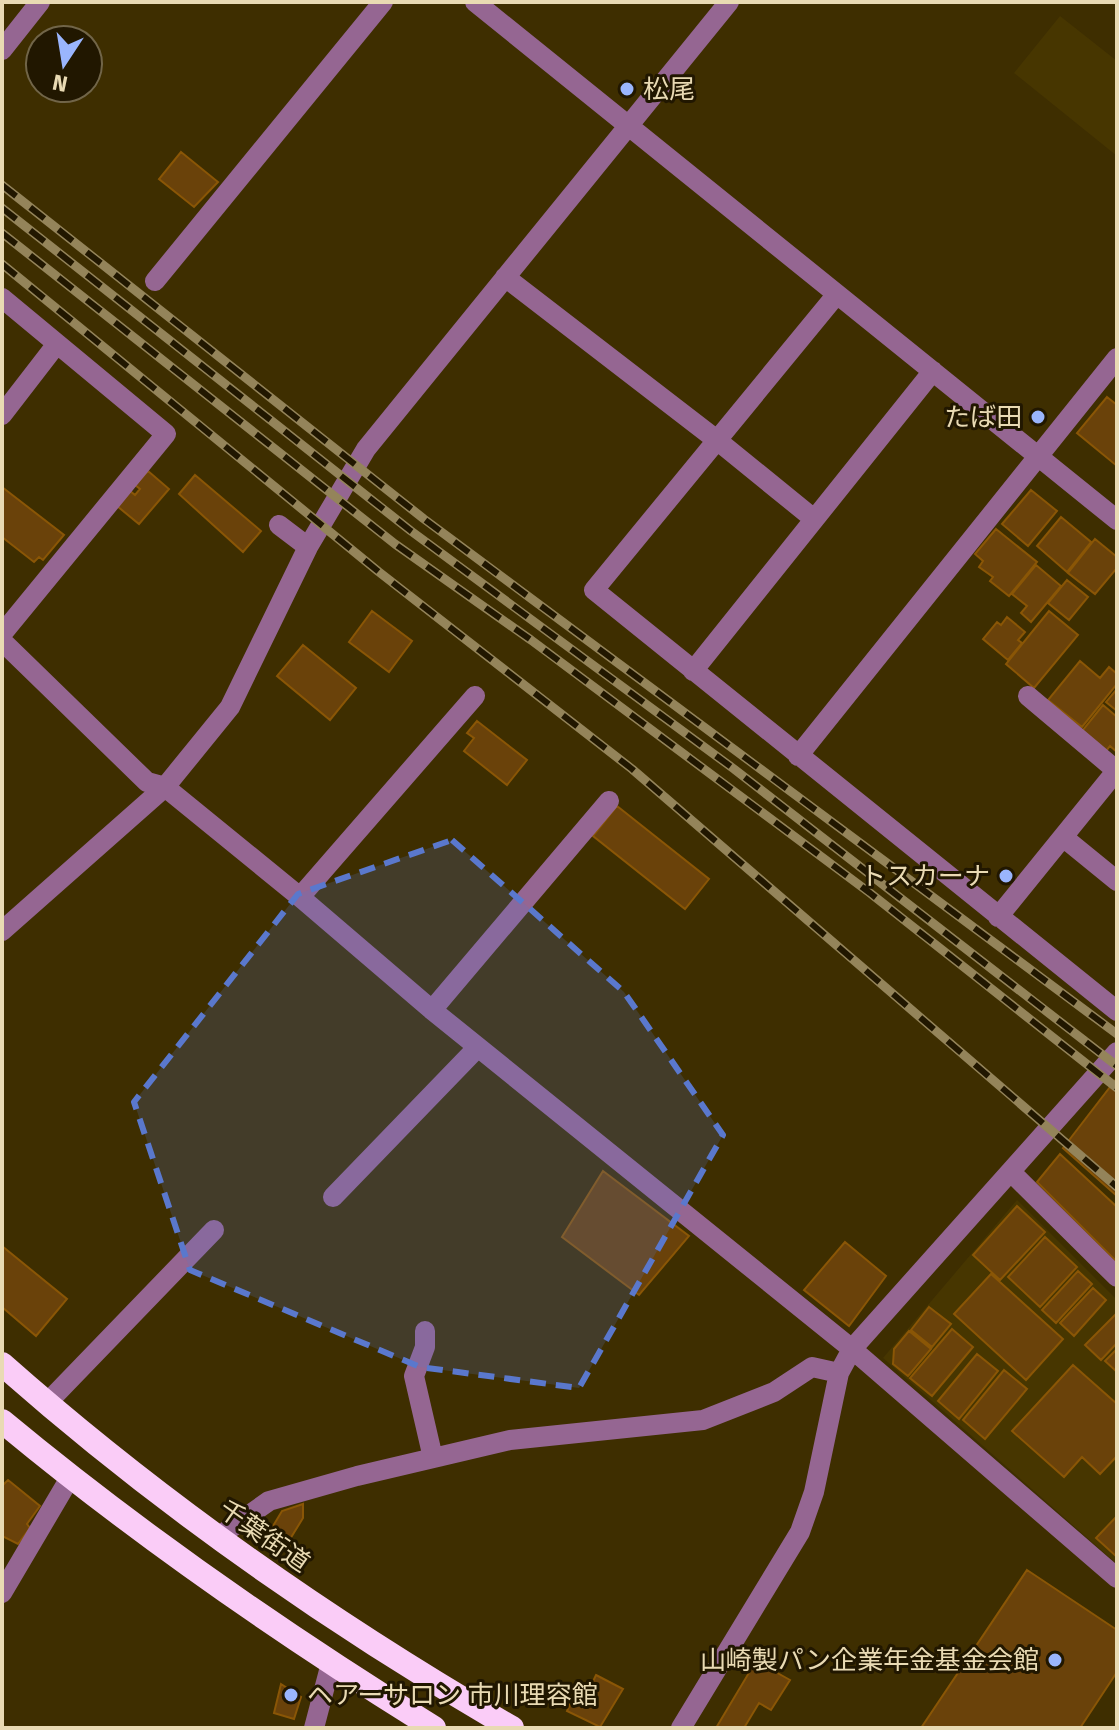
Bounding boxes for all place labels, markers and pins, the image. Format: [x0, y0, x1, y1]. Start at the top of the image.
place label: 松尾 [643, 74, 695, 105]
marker: 松尾 [618, 80, 636, 98]
place label: たば田 [944, 402, 1022, 433]
marker: たば田 [1029, 408, 1047, 426]
place label: トスカーナ [860, 861, 990, 892]
marker: トスカーナ [997, 867, 1015, 885]
place label: 山崎製パン企業年金基金会館 [700, 1645, 1039, 1676]
marker: 山崎製パン企業年金基金会館 [1046, 1651, 1064, 1669]
place label: ヘアーサロン 市川理容館 [307, 1680, 598, 1711]
marker: ヘアーサロン 市川理容館 [282, 1686, 300, 1704]

